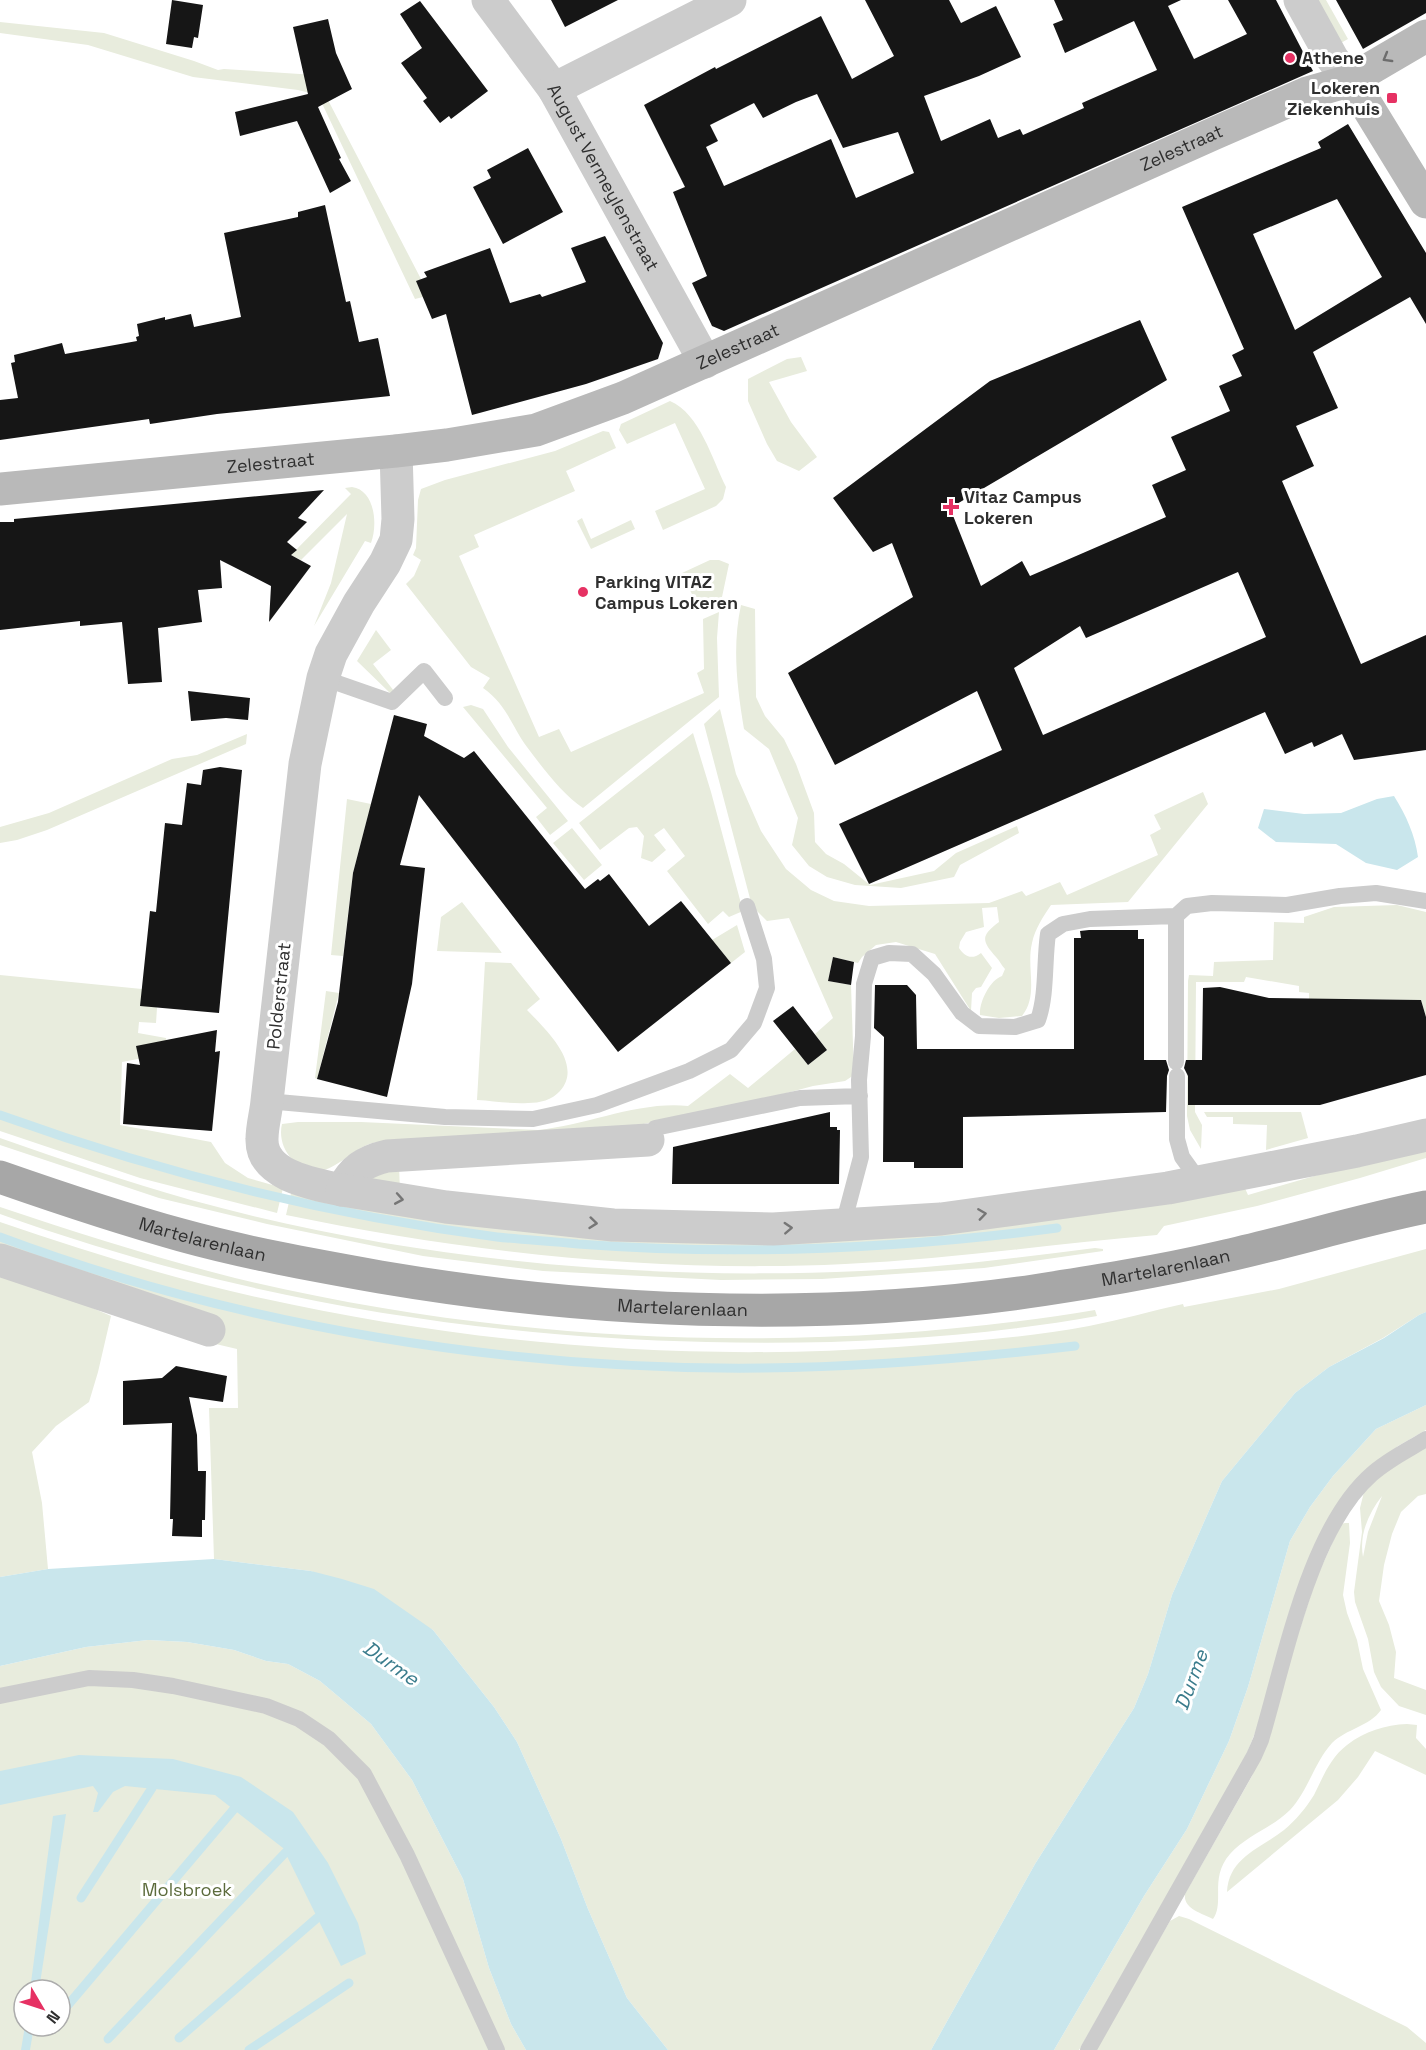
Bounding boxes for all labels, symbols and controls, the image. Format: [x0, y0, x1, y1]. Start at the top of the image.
place label: Athene [1302, 46, 1364, 69]
marker: Athene [1283, 51, 1297, 65]
one-way arrow [1383, 51, 1393, 62]
place label: Lokeren Ziekenhuis [1287, 76, 1380, 120]
street label: August Vermeylenstraat [542, 80, 664, 275]
marker: Lokeren Ziekenhuis [1385, 91, 1399, 105]
street label: Zelestraat [1136, 119, 1226, 176]
street label: Zelestraat [693, 318, 783, 375]
street label: Zelestraat [226, 447, 316, 478]
place label: Vitaz Campus Lokeren [964, 485, 1082, 529]
marker: Vitaz Campus Lokeren [942, 498, 960, 516]
place label: Parking VITAZ Campus Lokeren [595, 570, 738, 614]
marker: Parking VITAZ Campus Lokeren [576, 585, 590, 599]
street label: Polderstraat [261, 941, 296, 1051]
one-way arrow [395, 1193, 404, 1205]
one-way arrow [978, 1208, 987, 1220]
street label: Martelarenlaan [136, 1211, 268, 1266]
one-way arrow [588, 1216, 598, 1229]
one-way arrow [783, 1222, 792, 1235]
street label: Martelarenlaan [1100, 1243, 1232, 1291]
street label: Martelarenlaan [617, 1293, 748, 1321]
water label: Durme [358, 1635, 425, 1692]
water label: Durme [1168, 1645, 1214, 1714]
park label: Molsbroek [142, 1878, 232, 1901]
north arrow [12, 1978, 72, 2038]
text: N [42, 2006, 65, 2028]

